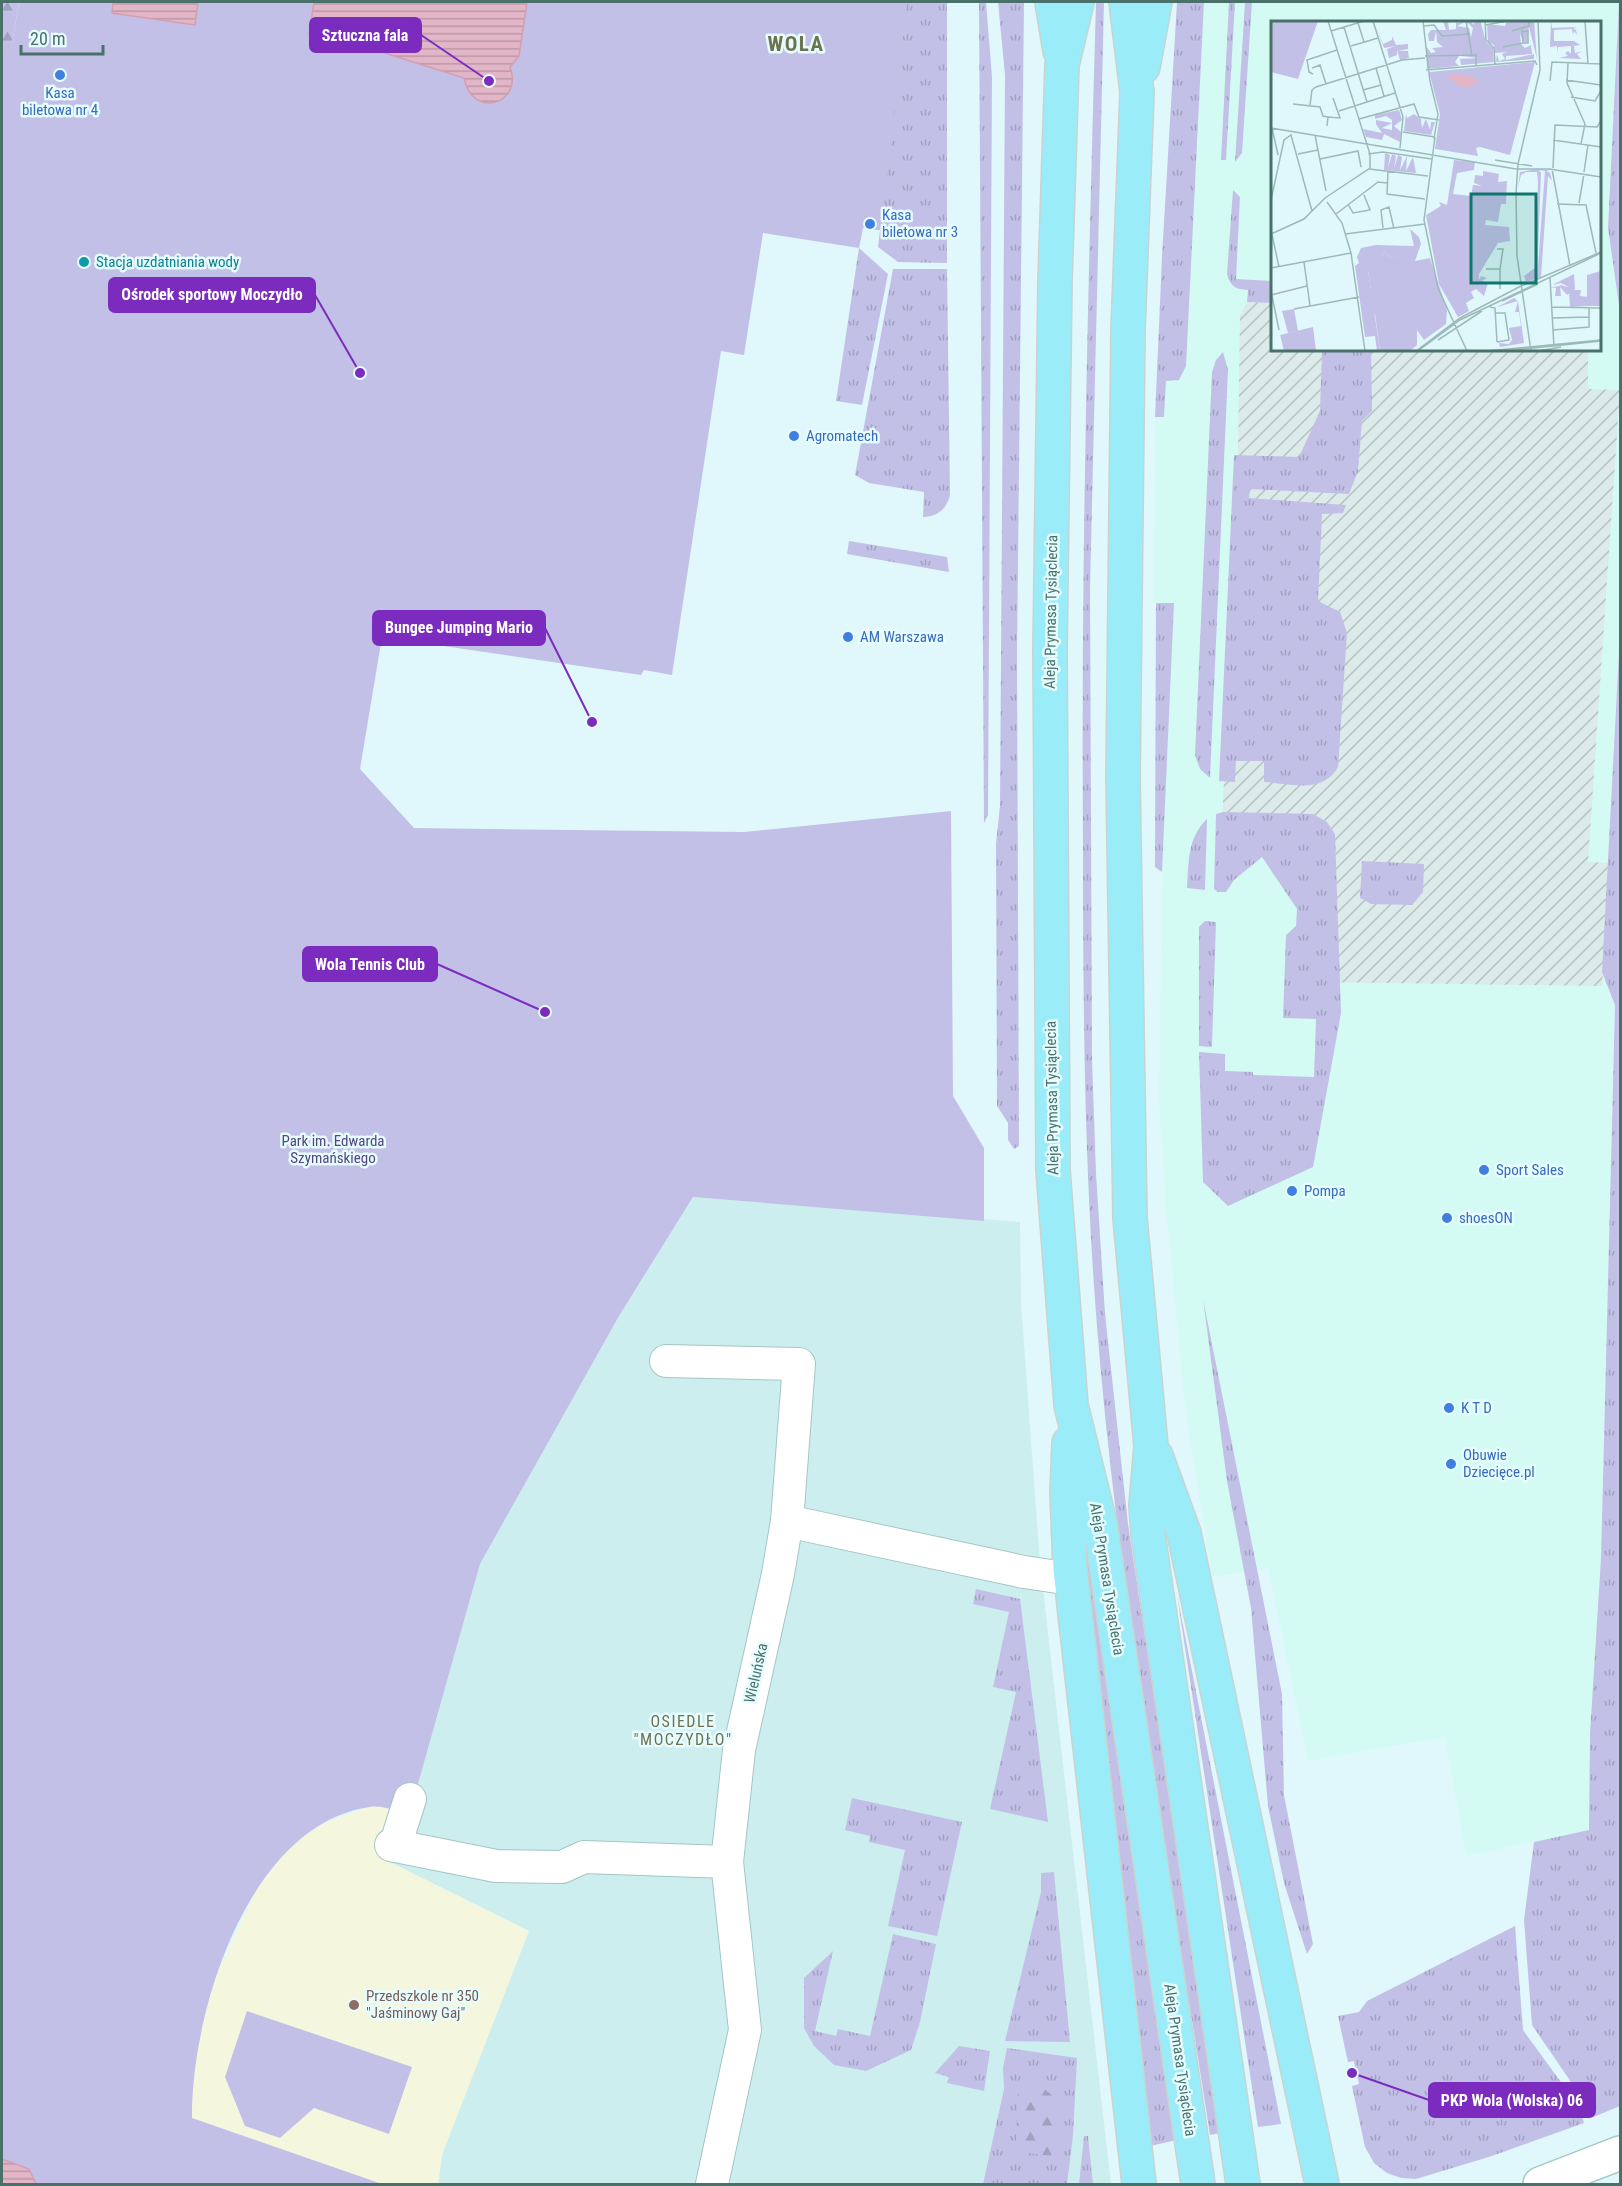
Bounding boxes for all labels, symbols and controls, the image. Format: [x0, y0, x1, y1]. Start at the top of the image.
scale bar [21, 18, 104, 56]
callout: Sztuczna fala [310, 18, 421, 52]
inset map [1271, 21, 1601, 351]
text: Sztuczna fala [322, 26, 409, 45]
text: 20 m [30, 28, 65, 49]
district label: WOLA [767, 32, 825, 56]
marker: Kasa biletowa nr 4 [53, 68, 67, 82]
place label: Kasa biletowa nr 4 [22, 84, 98, 119]
place label: Kasa biletowa nr 3 [882, 206, 958, 241]
marker: Kasa biletowa nr 3 [863, 217, 877, 231]
place label: Stacja uzdatniania wody [96, 253, 239, 271]
marker: Stacja uzdatniania wody [77, 255, 91, 269]
callout: Ośrodek sportowy Moczydło [109, 278, 315, 312]
text: Ośrodek sportowy Moczydło [121, 285, 303, 304]
place label: Agromatech [806, 427, 878, 445]
marker: Agromatech [787, 429, 801, 443]
street label: Aleja Prymasa Tysiąclecia [1041, 535, 1061, 689]
callout: Bungee Jumping Mario [373, 611, 545, 645]
text: Bungee Jumping Mario [385, 618, 533, 637]
place label: AM Warszawa [860, 628, 944, 646]
marker: AM Warszawa [841, 630, 855, 644]
callout: Wola Tennis Club [303, 947, 437, 981]
text: Wola Tennis Club [315, 955, 425, 974]
street label: Aleja Prymasa Tysiąclecia [1042, 1021, 1062, 1175]
park label: Park im. Edwarda Szymańskiego [281, 1132, 385, 1167]
place label: Sport Sales [1496, 1161, 1564, 1179]
marker: Sport Sales [1477, 1163, 1491, 1177]
place label: Pompa [1304, 1182, 1346, 1200]
marker: Pompa [1285, 1184, 1299, 1198]
place label: shoesON [1459, 1209, 1513, 1227]
marker: shoesON [1440, 1211, 1454, 1225]
place label: K T D [1461, 1399, 1492, 1417]
marker: K T D [1442, 1401, 1456, 1415]
place label: Obuwie Dziecięce.pl [1463, 1446, 1535, 1481]
marker: Obuwie Dziecięce.pl [1444, 1457, 1458, 1471]
street label: Aleja Prymasa Tysiąclecia [1086, 1502, 1128, 1656]
street label: Wieluńska [740, 1641, 772, 1705]
district label: OSIEDLE "MOCZYDŁO" [633, 1712, 733, 1749]
street label: Aleja Prymasa Tysiąclecia [1160, 1983, 1200, 2137]
place label: Przedszkole nr 350 "Jaśminowy Gaj" [366, 1987, 479, 2022]
marker: Przedszkole nr 350 "Jaśminowy Gaj" [347, 1998, 361, 2012]
callout: PKP Wola (Wolska) 06 [1429, 2083, 1595, 2117]
text: PKP Wola (Wolska) 06 [1441, 2091, 1583, 2110]

